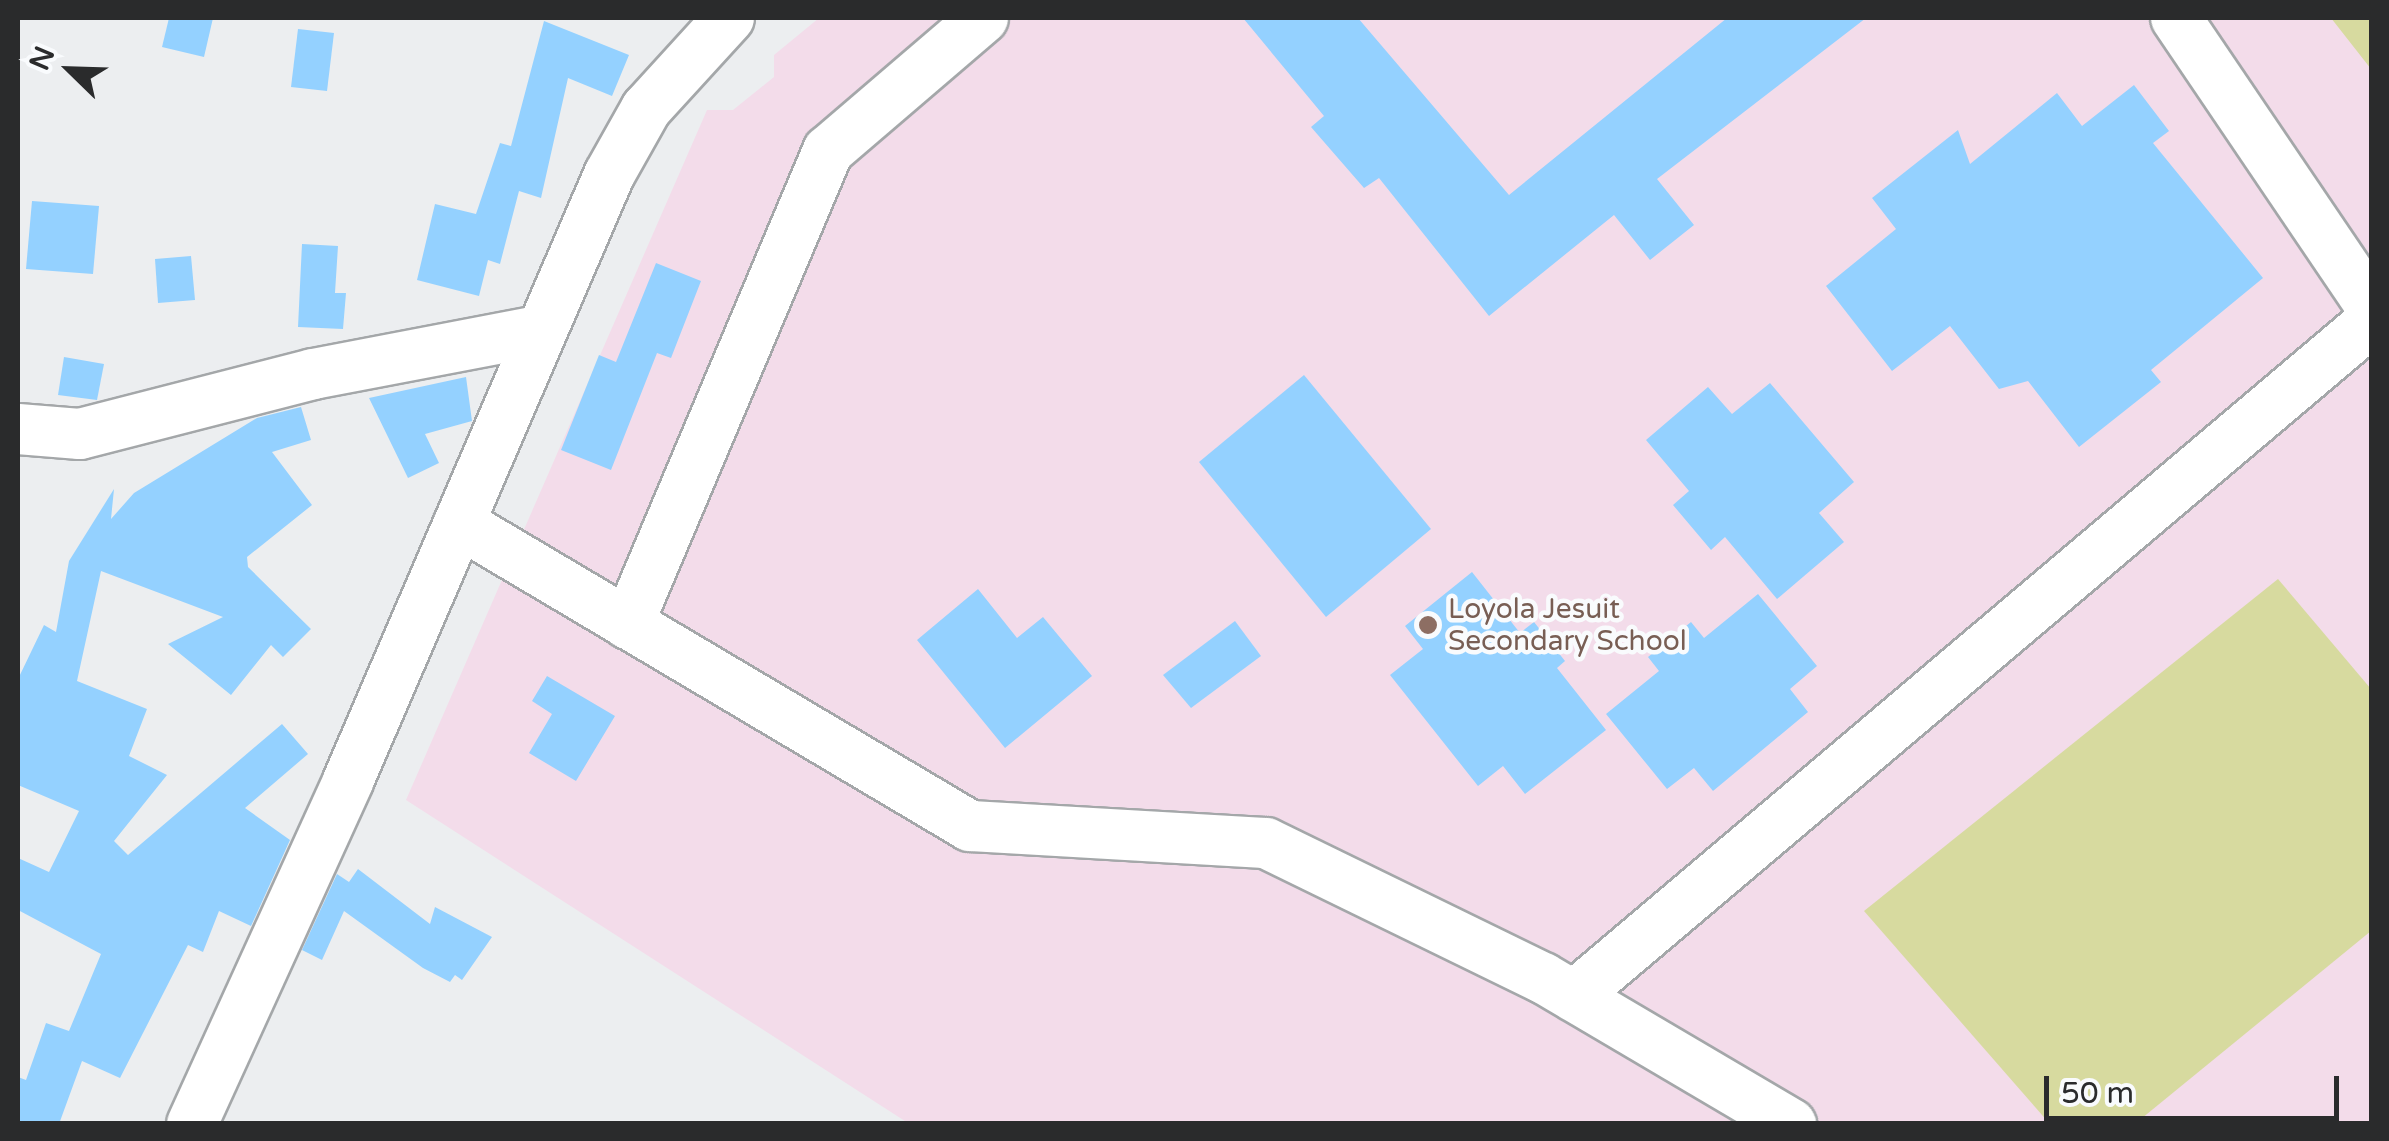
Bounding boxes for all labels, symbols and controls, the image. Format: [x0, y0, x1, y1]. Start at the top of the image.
north arrow [20, 20, 120, 120]
text: N [22, 41, 62, 75]
place label: Loyola Jesuit Secondary School [1448, 592, 1687, 658]
marker: Loyola Jesuit Secondary School [1417, 614, 1439, 636]
scale bar [2049, 1056, 2344, 1118]
text: 50 m [2061, 1075, 2134, 1112]

